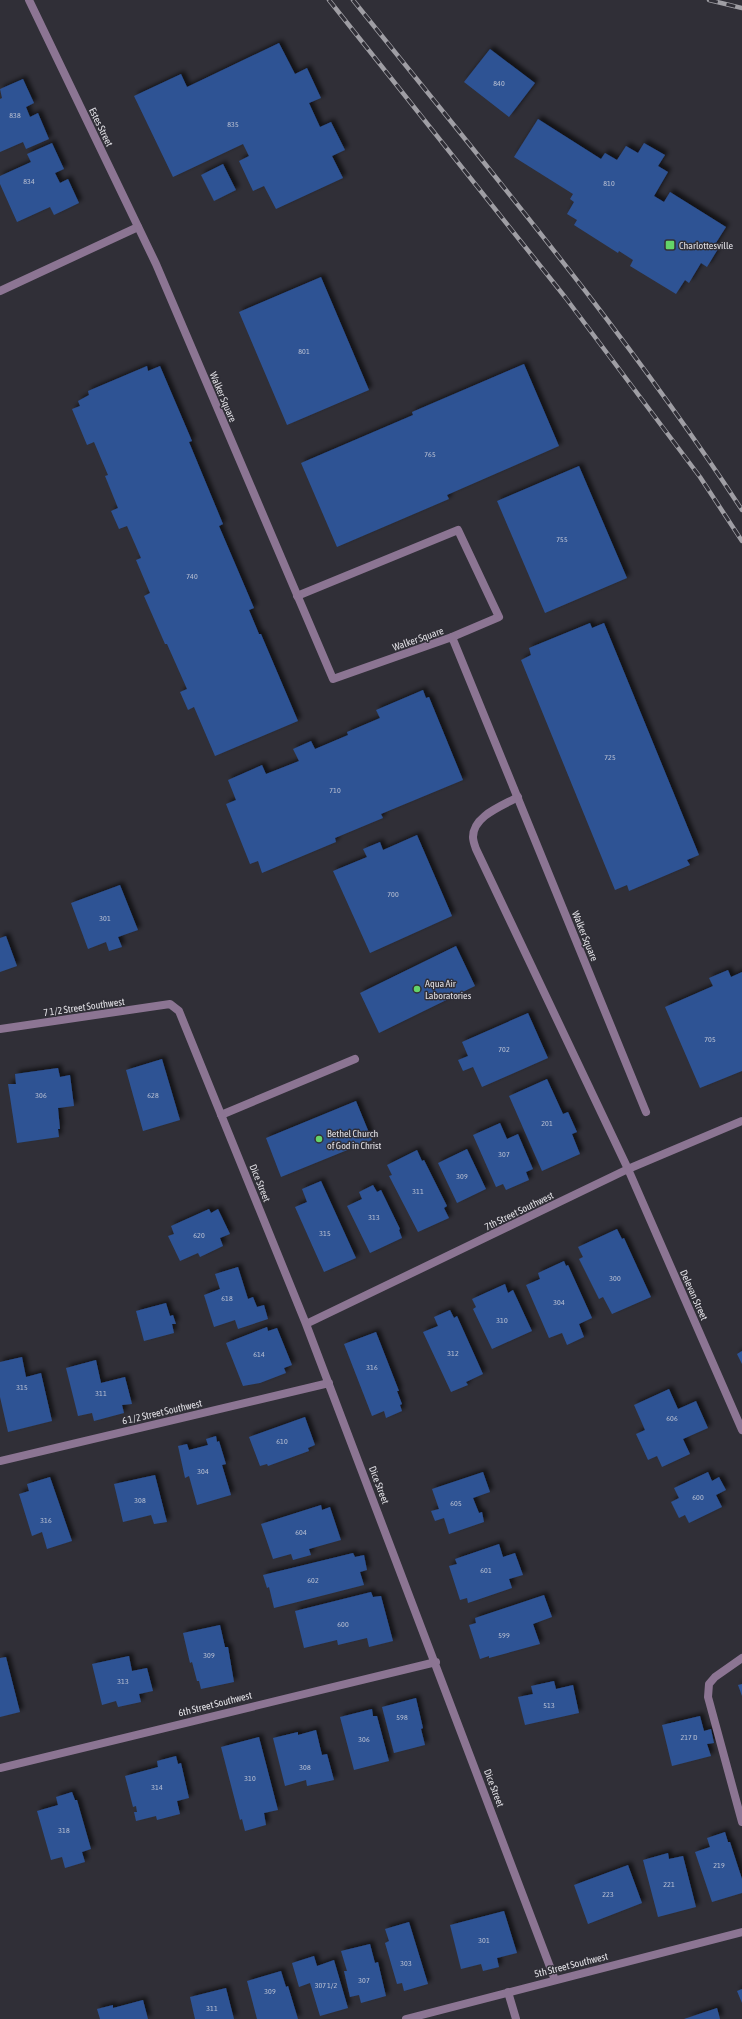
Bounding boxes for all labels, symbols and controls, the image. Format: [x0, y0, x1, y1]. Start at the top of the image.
house number: 840 [493, 79, 505, 88]
street label: Estes Street [87, 106, 115, 148]
house number: 838 [9, 111, 21, 120]
house number: 835 [227, 120, 239, 129]
house number: 834 [23, 177, 35, 186]
house number: 810 [603, 179, 615, 188]
marker: Charlottesville [664, 239, 676, 251]
place label: Charlottesville [679, 240, 734, 251]
house number: 801 [298, 347, 310, 356]
street label: Walker Square [208, 370, 239, 424]
house number: 765 [424, 450, 436, 459]
house number: 755 [556, 535, 568, 544]
house number: 740 [186, 572, 198, 581]
street label: Walker Square [391, 625, 445, 653]
house number: 725 [604, 753, 616, 762]
house number: 710 [329, 786, 341, 795]
house number: 700 [387, 890, 399, 899]
street label: Walker Square [570, 909, 600, 963]
house number: 301 [99, 914, 111, 923]
place label: Aqua Air Laboratories [425, 978, 472, 1001]
marker: Aqua Air Laboratories [412, 984, 422, 994]
street label: 7 1/2 Street Southwest [43, 996, 125, 1018]
house number: 705 [704, 1035, 716, 1044]
house number: 702 [498, 1045, 510, 1054]
house number: 306 [35, 1091, 47, 1100]
house number: 628 [147, 1091, 159, 1100]
house number: 201 [541, 1119, 553, 1128]
place label: Bethel Church of God in Christ [327, 1128, 382, 1151]
marker: Bethel Church of God in Christ [314, 1134, 324, 1144]
house number: 307 [498, 1150, 510, 1159]
street label: Dice Street [248, 1163, 273, 1203]
house number: 309 [456, 1172, 468, 1181]
house number: 311 [412, 1187, 424, 1196]
street label: 7th Street Southwest [483, 1189, 555, 1232]
house number: 313 [368, 1213, 380, 1222]
house number: 315 [319, 1229, 331, 1238]
house number: 620 [193, 1231, 205, 1240]
street label: Delevan Street [678, 1268, 710, 1322]
house number: 300 [609, 1274, 621, 1283]
house number: 618 [221, 1294, 233, 1303]
house number: 304 [553, 1298, 565, 1307]
house number: 310 [496, 1316, 508, 1325]
house number: 312 [447, 1349, 459, 1358]
house number: 614 [253, 1350, 265, 1359]
house number: 316 [366, 1363, 378, 1372]
house number: 315 [16, 1383, 28, 1392]
house number: 311 [95, 1389, 107, 1398]
street label: 6 1/2 Street Southwest [121, 1397, 203, 1427]
house number: 606 [666, 1414, 678, 1423]
house number: 610 [276, 1437, 288, 1446]
street label: Dice Street [367, 1465, 391, 1505]
house number: 304 [197, 1467, 209, 1476]
house number: 600 [692, 1493, 704, 1502]
house number: 308 [134, 1496, 146, 1505]
house number: 605 [450, 1499, 462, 1508]
house number: 316 [40, 1516, 52, 1525]
house number: 604 [295, 1528, 307, 1537]
house number: 601 [480, 1566, 492, 1575]
house number: 602 [307, 1576, 319, 1585]
house number: 600 [337, 1620, 349, 1629]
house number: 599 [498, 1631, 510, 1640]
house number: 309 [203, 1651, 215, 1660]
house number: 313 [117, 1677, 129, 1686]
street label: 6th Street Southwest [177, 1690, 253, 1718]
house number: 513 [543, 1701, 555, 1710]
house number: 598 [396, 1713, 408, 1722]
house number: 217 D [681, 1733, 698, 1742]
house number: 306 [358, 1735, 370, 1744]
house number: 308 [299, 1763, 311, 1772]
street label: Dice Street [482, 1768, 506, 1808]
house number: 310 [244, 1774, 256, 1783]
house number: 314 [151, 1783, 163, 1792]
house number: 318 [58, 1826, 70, 1835]
house number: 219 [713, 1861, 725, 1870]
house number: 221 [663, 1880, 675, 1889]
house number: 223 [602, 1890, 614, 1899]
house number: 301 [478, 1936, 490, 1945]
street label: 5th Street Southwest [533, 1951, 609, 1979]
house number: 303 [400, 1959, 412, 1968]
house number: 307 [358, 1976, 370, 1985]
house number: 307 1/2 [315, 1981, 338, 1990]
house number: 309 [264, 1987, 276, 1996]
house number: 311 [206, 2004, 218, 2013]

